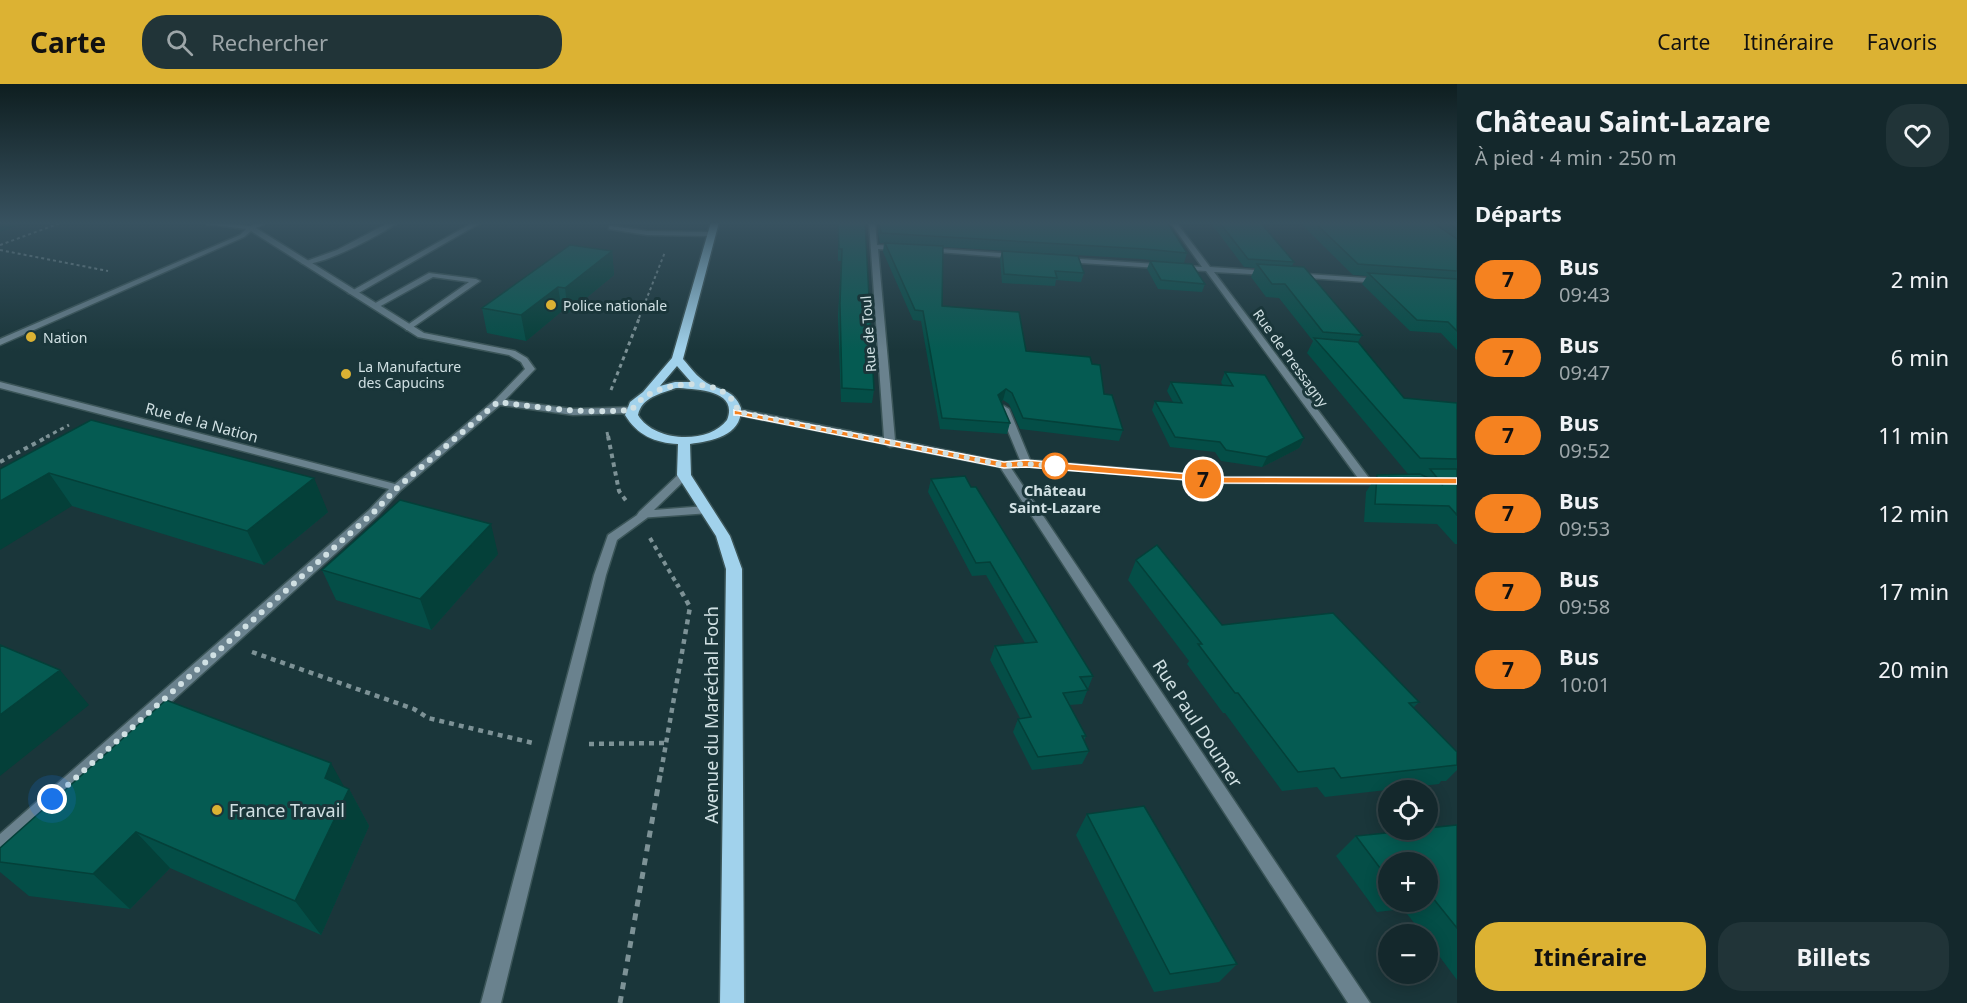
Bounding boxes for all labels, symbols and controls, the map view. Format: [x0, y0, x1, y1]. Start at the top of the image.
search box [142, 15, 562, 69]
text: Carte [30, 23, 106, 61]
icon: search [163, 26, 196, 59]
text: Rechercher [211, 27, 328, 57]
text: Carte [1657, 28, 1710, 56]
text: Itinéraire [1743, 28, 1834, 56]
text: Favoris [1867, 28, 1937, 56]
text: Château Saint-Lazare [1475, 102, 1771, 140]
button: heart [1886, 104, 1949, 167]
text: À pied · 4 min · 250 m [1475, 144, 1677, 171]
text: Départs [1475, 198, 1562, 228]
text: Bus [1559, 251, 1599, 281]
text: 2 min [1891, 264, 1949, 294]
text: 7 [1502, 265, 1514, 293]
text: 09:43 [1559, 281, 1610, 308]
street label: Rue de Toul [856, 295, 880, 373]
place label: Police nationale [563, 296, 667, 315]
marker: Police nationale [544, 298, 558, 312]
street label: Rue de Pressagny [1249, 305, 1333, 411]
place label: Nation [43, 328, 87, 347]
text: Bus [1559, 329, 1599, 359]
marker: Nation [24, 330, 38, 344]
text: 6 min [1891, 342, 1949, 372]
text: 7 [1502, 343, 1514, 371]
place label: La Manufacture des Capucins [358, 357, 461, 392]
text: 09:47 [1559, 359, 1610, 386]
marker: La Manufacture des Capucins [339, 367, 353, 381]
street label: Rue de la Nation [143, 397, 261, 447]
text: Bus [1559, 407, 1599, 437]
text: 11 min [1878, 420, 1949, 450]
text: 7 [1502, 421, 1514, 449]
text: 09:52 [1559, 437, 1610, 464]
marker: Château Saint-Lazare [1042, 453, 1068, 479]
line badge: 7 [1184, 460, 1222, 498]
text: 7 [1197, 465, 1209, 493]
place label: Château Saint-Lazare [1009, 480, 1101, 517]
text: Bus [1559, 485, 1599, 515]
text: 12 min [1878, 498, 1949, 528]
text: 7 [1502, 499, 1514, 527]
text: 09:53 [1559, 515, 1610, 542]
text: Bus [1559, 563, 1599, 593]
text: 17 min [1878, 576, 1949, 606]
text: 7 [1502, 577, 1514, 605]
text: 09:58 [1559, 593, 1610, 620]
street label: Avenue du Maréchal Foch [699, 606, 723, 824]
text: Bus [1559, 641, 1599, 671]
street label: Rue Paul Doumer [1148, 654, 1249, 792]
text: 20 min [1878, 654, 1949, 684]
text: 7 [1502, 655, 1514, 683]
text: 10:01 [1559, 671, 1610, 698]
map controls [1378, 780, 1438, 984]
button: locate [1378, 780, 1438, 840]
your location [37, 784, 67, 814]
place label: France Travail [229, 798, 345, 822]
marker: France Travail [210, 803, 224, 817]
button: + [1378, 852, 1438, 912]
button: Itinéraire [1475, 922, 1706, 991]
button: Billets [1718, 922, 1949, 991]
button: − [1378, 924, 1438, 984]

